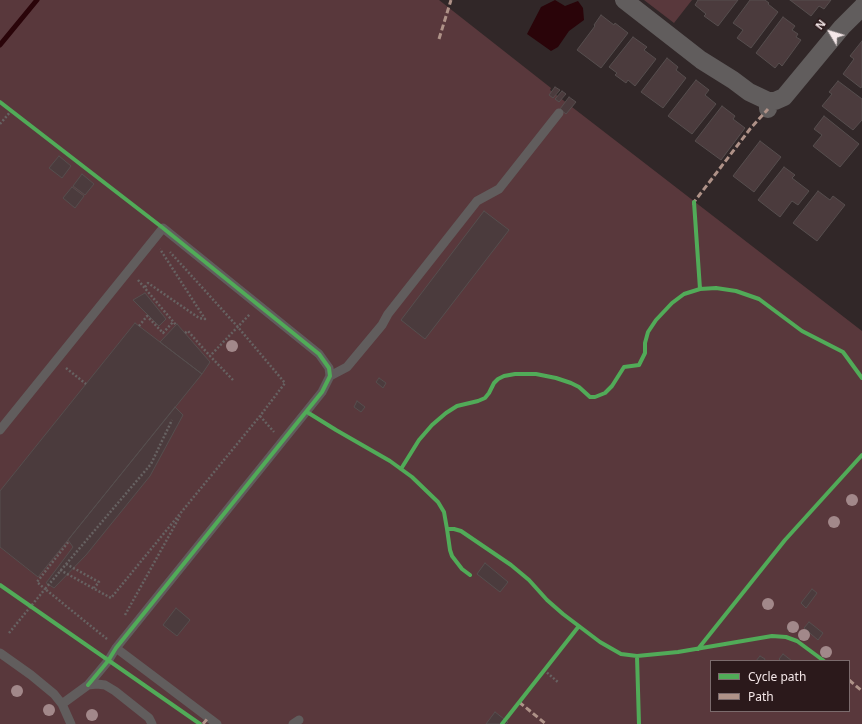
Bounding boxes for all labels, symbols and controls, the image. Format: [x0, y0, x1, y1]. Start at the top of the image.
north arrow [810, 12, 850, 52]
text: N [811, 16, 829, 32]
legend [710, 660, 850, 712]
text: Cycle path [748, 668, 806, 685]
text: Path [748, 688, 774, 705]

